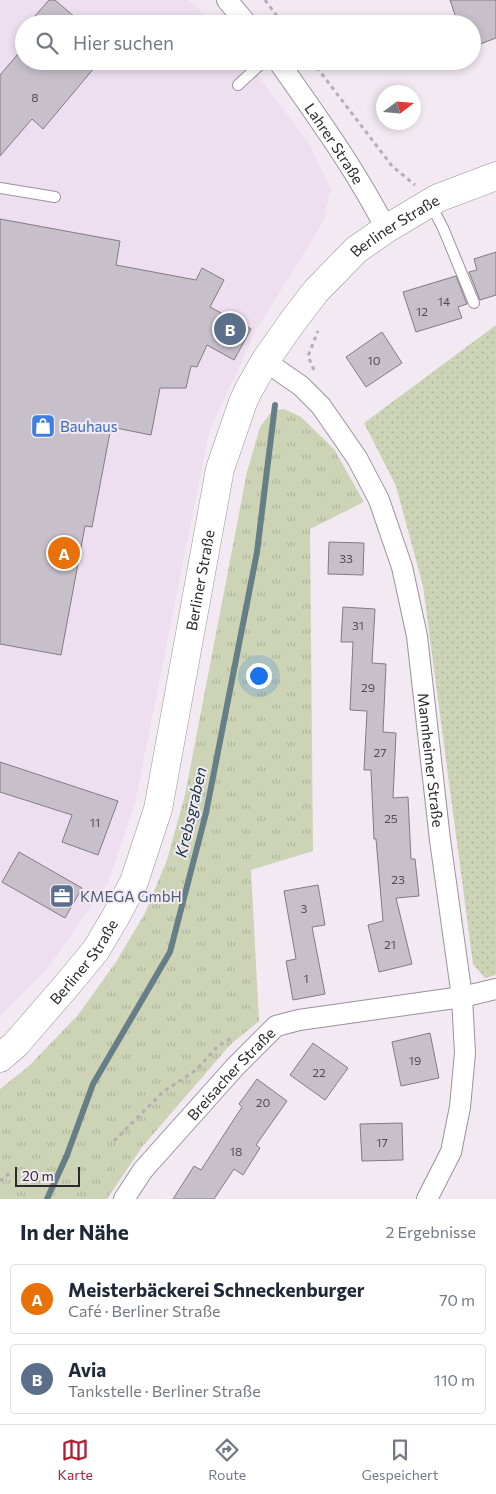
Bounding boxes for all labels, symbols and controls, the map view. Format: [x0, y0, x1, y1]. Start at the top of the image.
search box [15, 15, 481, 70]
icon: search [33, 29, 61, 57]
text: Hier suchen [73, 31, 174, 54]
north arrow [376, 85, 421, 130]
house number: 8 [31, 90, 39, 104]
street label: Lahrer Straße [301, 99, 368, 187]
street label: Berliner Straße [346, 190, 442, 260]
house number: 14 [438, 294, 450, 308]
house number: 12 [416, 304, 428, 318]
pin: B [214, 310, 246, 348]
house number: 10 [368, 353, 381, 367]
shop icon: Bauhaus [30, 413, 56, 439]
place label: Bauhaus [60, 417, 118, 435]
street label: Berliner Straße [182, 528, 218, 632]
pin: A [48, 534, 80, 572]
house number: 33 [339, 551, 353, 565]
house number: 31 [352, 618, 364, 632]
your location [246, 663, 272, 689]
house number: 29 [361, 680, 375, 694]
street label: Mannheimer Straße [414, 692, 448, 828]
house number: 27 [374, 745, 386, 759]
water label: Krebsgraben [170, 765, 210, 859]
house number: 25 [384, 811, 398, 825]
house number: 11 [90, 815, 100, 829]
house number: 23 [391, 872, 405, 886]
office icon: KMEGA GmbH [49, 883, 75, 909]
place label: KMEGA GmbH [80, 887, 182, 905]
house number: 3 [301, 901, 308, 915]
street label: Berliner Straße [46, 916, 121, 1008]
house number: 21 [384, 937, 396, 951]
house number: 1 [303, 971, 309, 985]
street label: Breisacher Straße [183, 1024, 278, 1124]
house number: 19 [409, 1053, 421, 1067]
house number: 22 [312, 1065, 326, 1079]
house number: 20 [256, 1095, 270, 1109]
house number: 17 [376, 1135, 388, 1149]
house number: 18 [230, 1144, 242, 1158]
scale bar [15, 1164, 80, 1187]
text: 20 m [22, 1167, 54, 1184]
text: In der Nähe [20, 1219, 129, 1244]
text: 2 Ergebnisse [386, 1222, 476, 1241]
text: Meisterbäckerei Schneckenburger [68, 1278, 365, 1301]
text: A [31, 1290, 43, 1309]
text: 70 m [439, 1290, 475, 1309]
text: Café · Berliner Straße [68, 1301, 221, 1320]
text: Avia [68, 1358, 106, 1381]
text: B [32, 1370, 42, 1389]
text: 110 m [434, 1370, 475, 1389]
text: Tankstelle · Berliner Straße [68, 1381, 261, 1400]
tab: Karte [58, 1436, 93, 1483]
tab: Route [208, 1436, 246, 1483]
tab: Gespeichert [361, 1436, 438, 1483]

